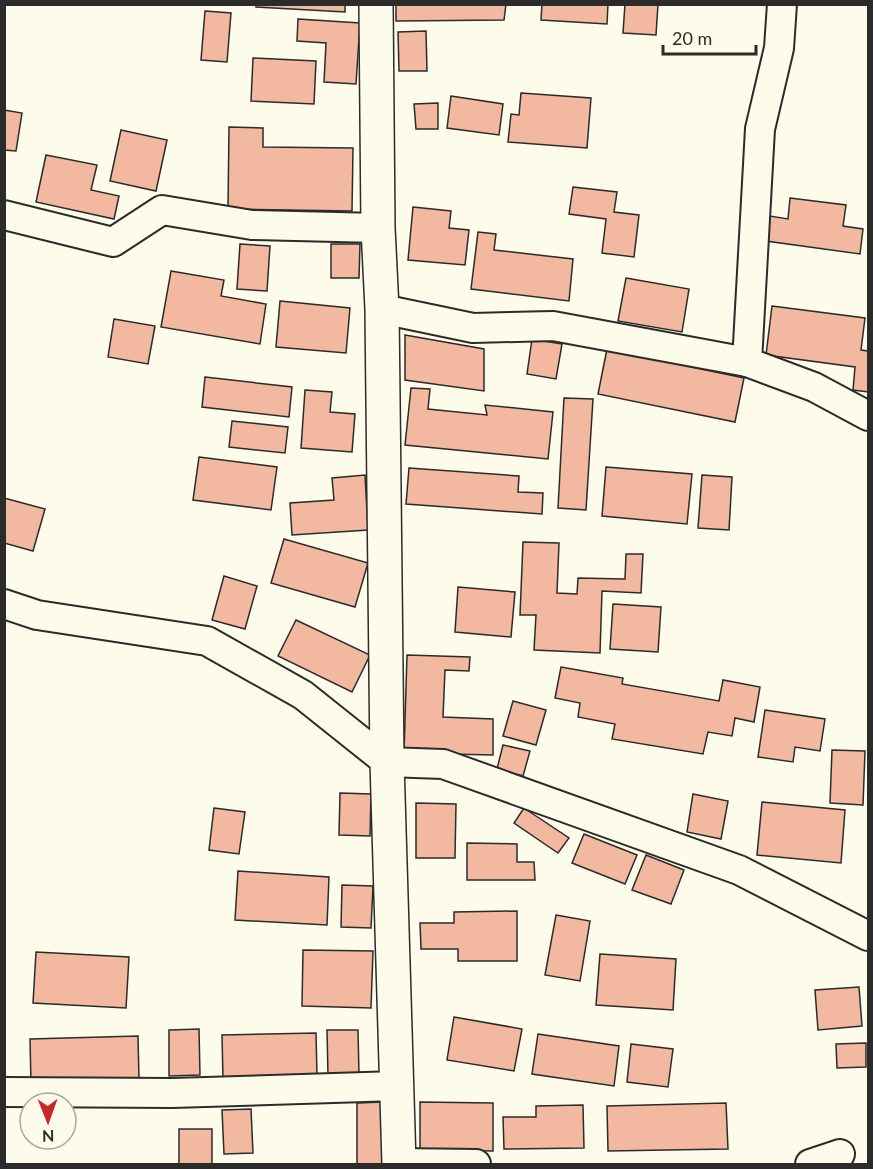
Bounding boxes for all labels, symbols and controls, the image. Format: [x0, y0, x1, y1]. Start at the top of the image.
scale bar [663, 18, 756, 56]
text: 20 m [672, 27, 712, 49]
north arrow [18, 1091, 78, 1151]
text: N [42, 1127, 55, 1146]

